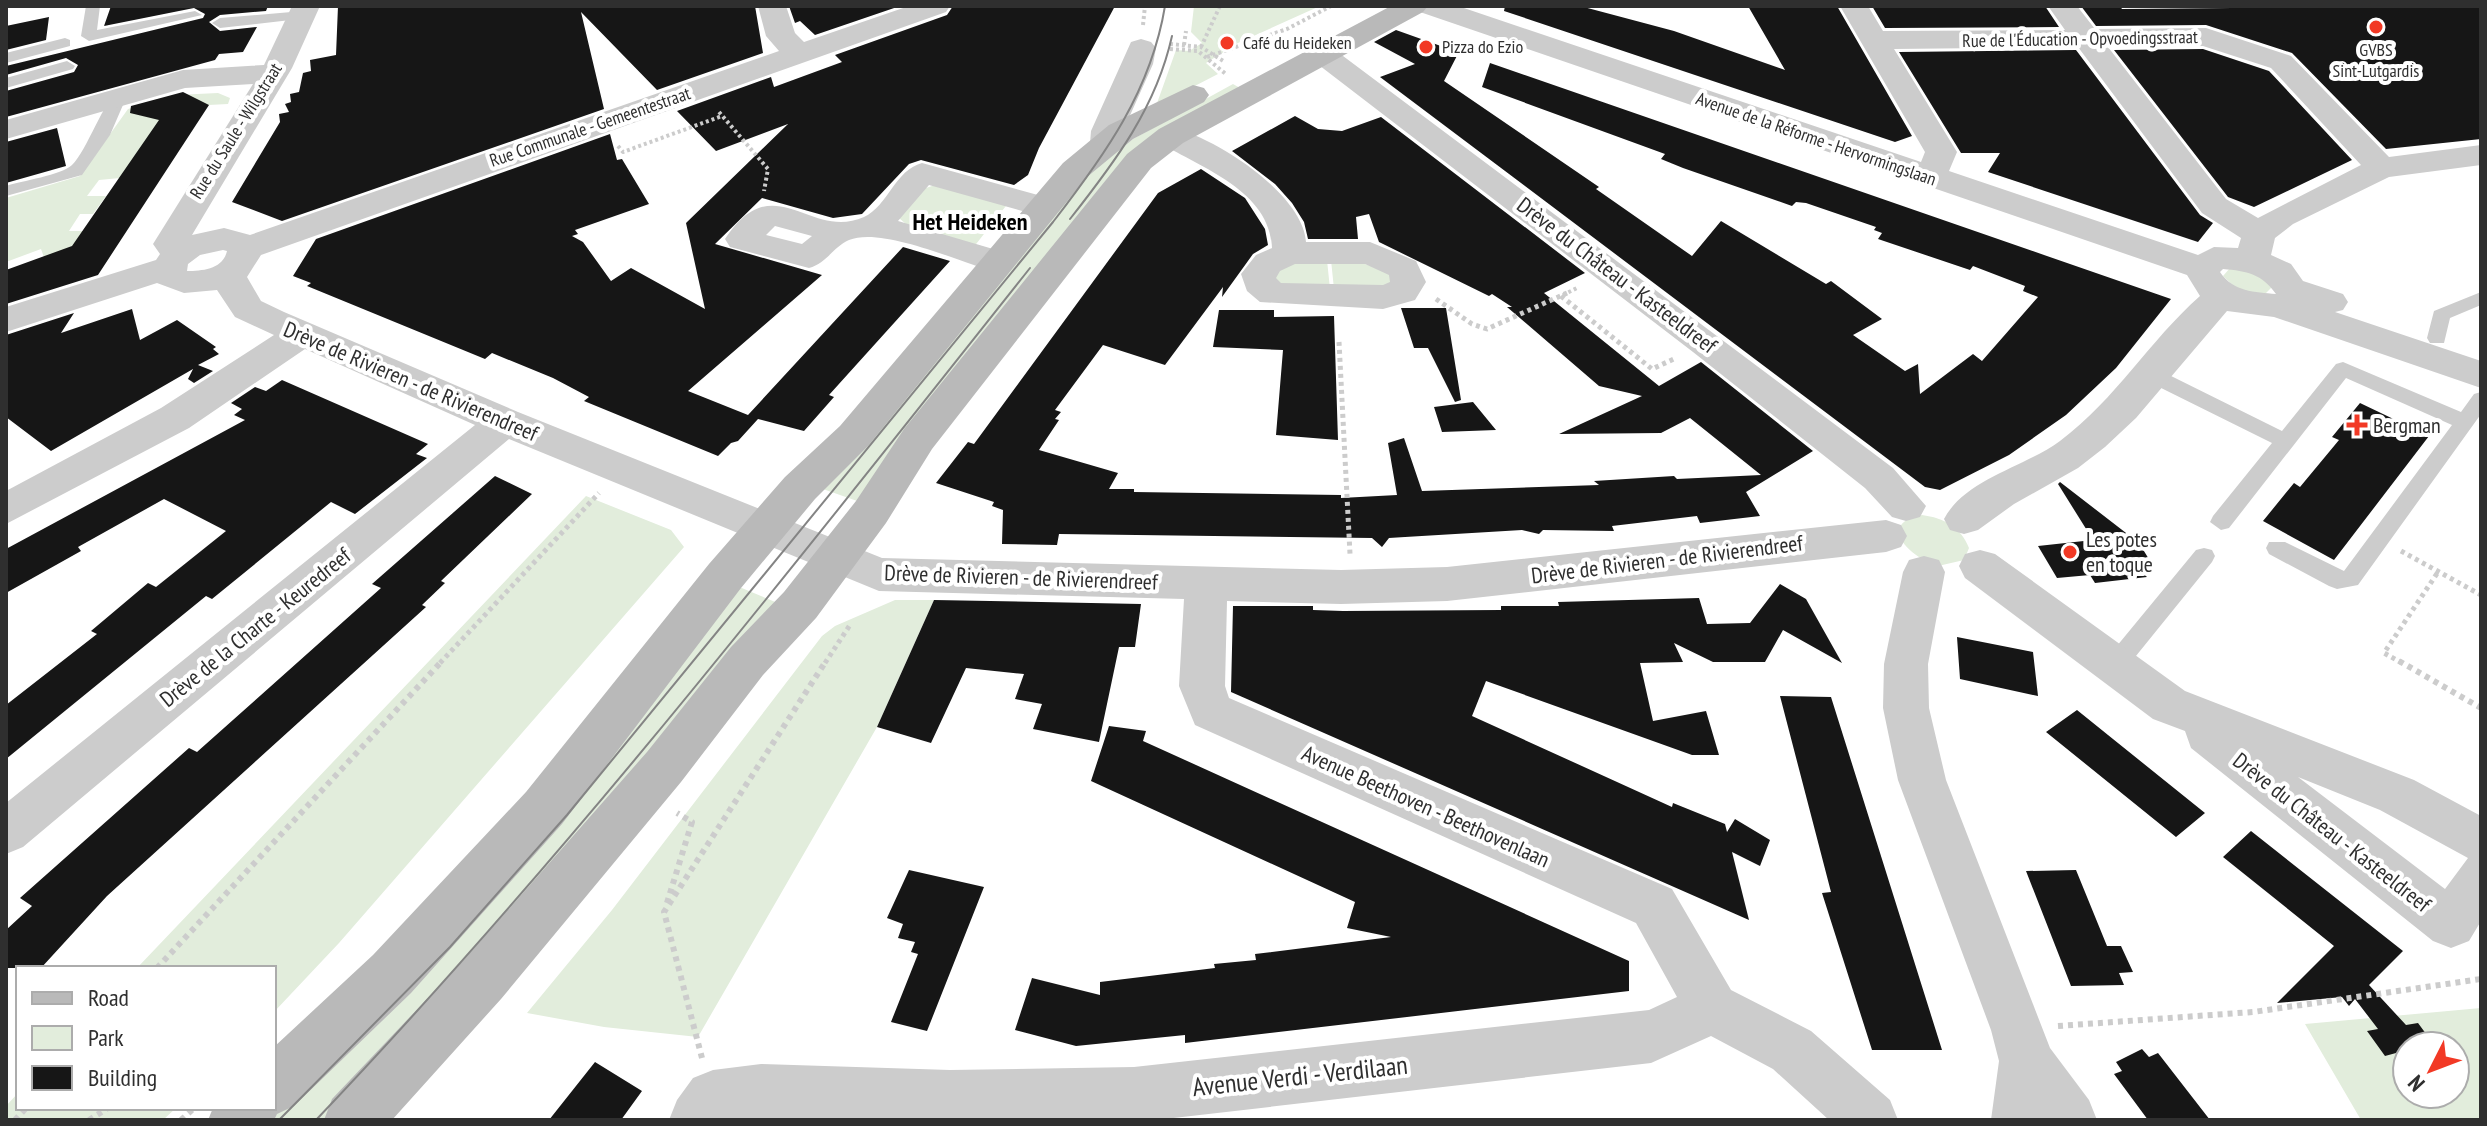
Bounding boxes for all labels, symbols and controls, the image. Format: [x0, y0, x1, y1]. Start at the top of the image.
marker: GVBS Sint-Lutgardis [2367, 18, 2385, 36]
street label: Rue de l'Éducation - Opvoedingsstraat [1962, 25, 2198, 52]
place label: Café du Heideken [1243, 31, 1352, 54]
marker: Café du Heideken [1218, 34, 1236, 52]
place label: Pizza do Ezio [1442, 35, 1523, 58]
marker: Pizza do Ezio [1417, 38, 1435, 56]
place label: GVBS Sint-Lutgardis [2333, 38, 2419, 82]
street label: Rue du Saule - Wilgstraat [184, 58, 287, 203]
street label: Rue Communale - Gemeentestraat [486, 81, 693, 172]
street label: Avenue de la Réforme - Hervormingslaan [1693, 87, 1939, 190]
street label: Drève du Château - Kasteeldreef [1512, 191, 1724, 360]
district label: Het Heideken [912, 206, 1028, 237]
street label: Drève de Rivieren - de Rivierendreef [280, 315, 544, 448]
place label: Bergman [2373, 411, 2441, 439]
marker: Bergman [2348, 416, 2366, 434]
place label: Les potes en toque [2086, 525, 2157, 578]
street label: Drève de Rivieren - de Rivierendreef [1530, 528, 1806, 590]
street label: Drève de la Charte - Keuredreef [154, 541, 357, 713]
marker: Les potes en toque [2061, 543, 2079, 561]
street label: Drève de Rivieren - de Rivierendreef [884, 558, 1159, 596]
street label: Avenue Beethoven - Beethovenlaan [1298, 739, 1554, 873]
street label: Drève du Château - Kasteeldreef [2228, 746, 2437, 919]
legend [16, 966, 276, 1110]
text: Road [88, 982, 129, 1013]
text: Park [88, 1022, 124, 1053]
north arrow [2391, 1030, 2471, 1110]
street label: Avenue Verdi - Verdilaan [1191, 1048, 1409, 1103]
text: Building [88, 1062, 157, 1093]
text: N [2402, 1070, 2431, 1097]

